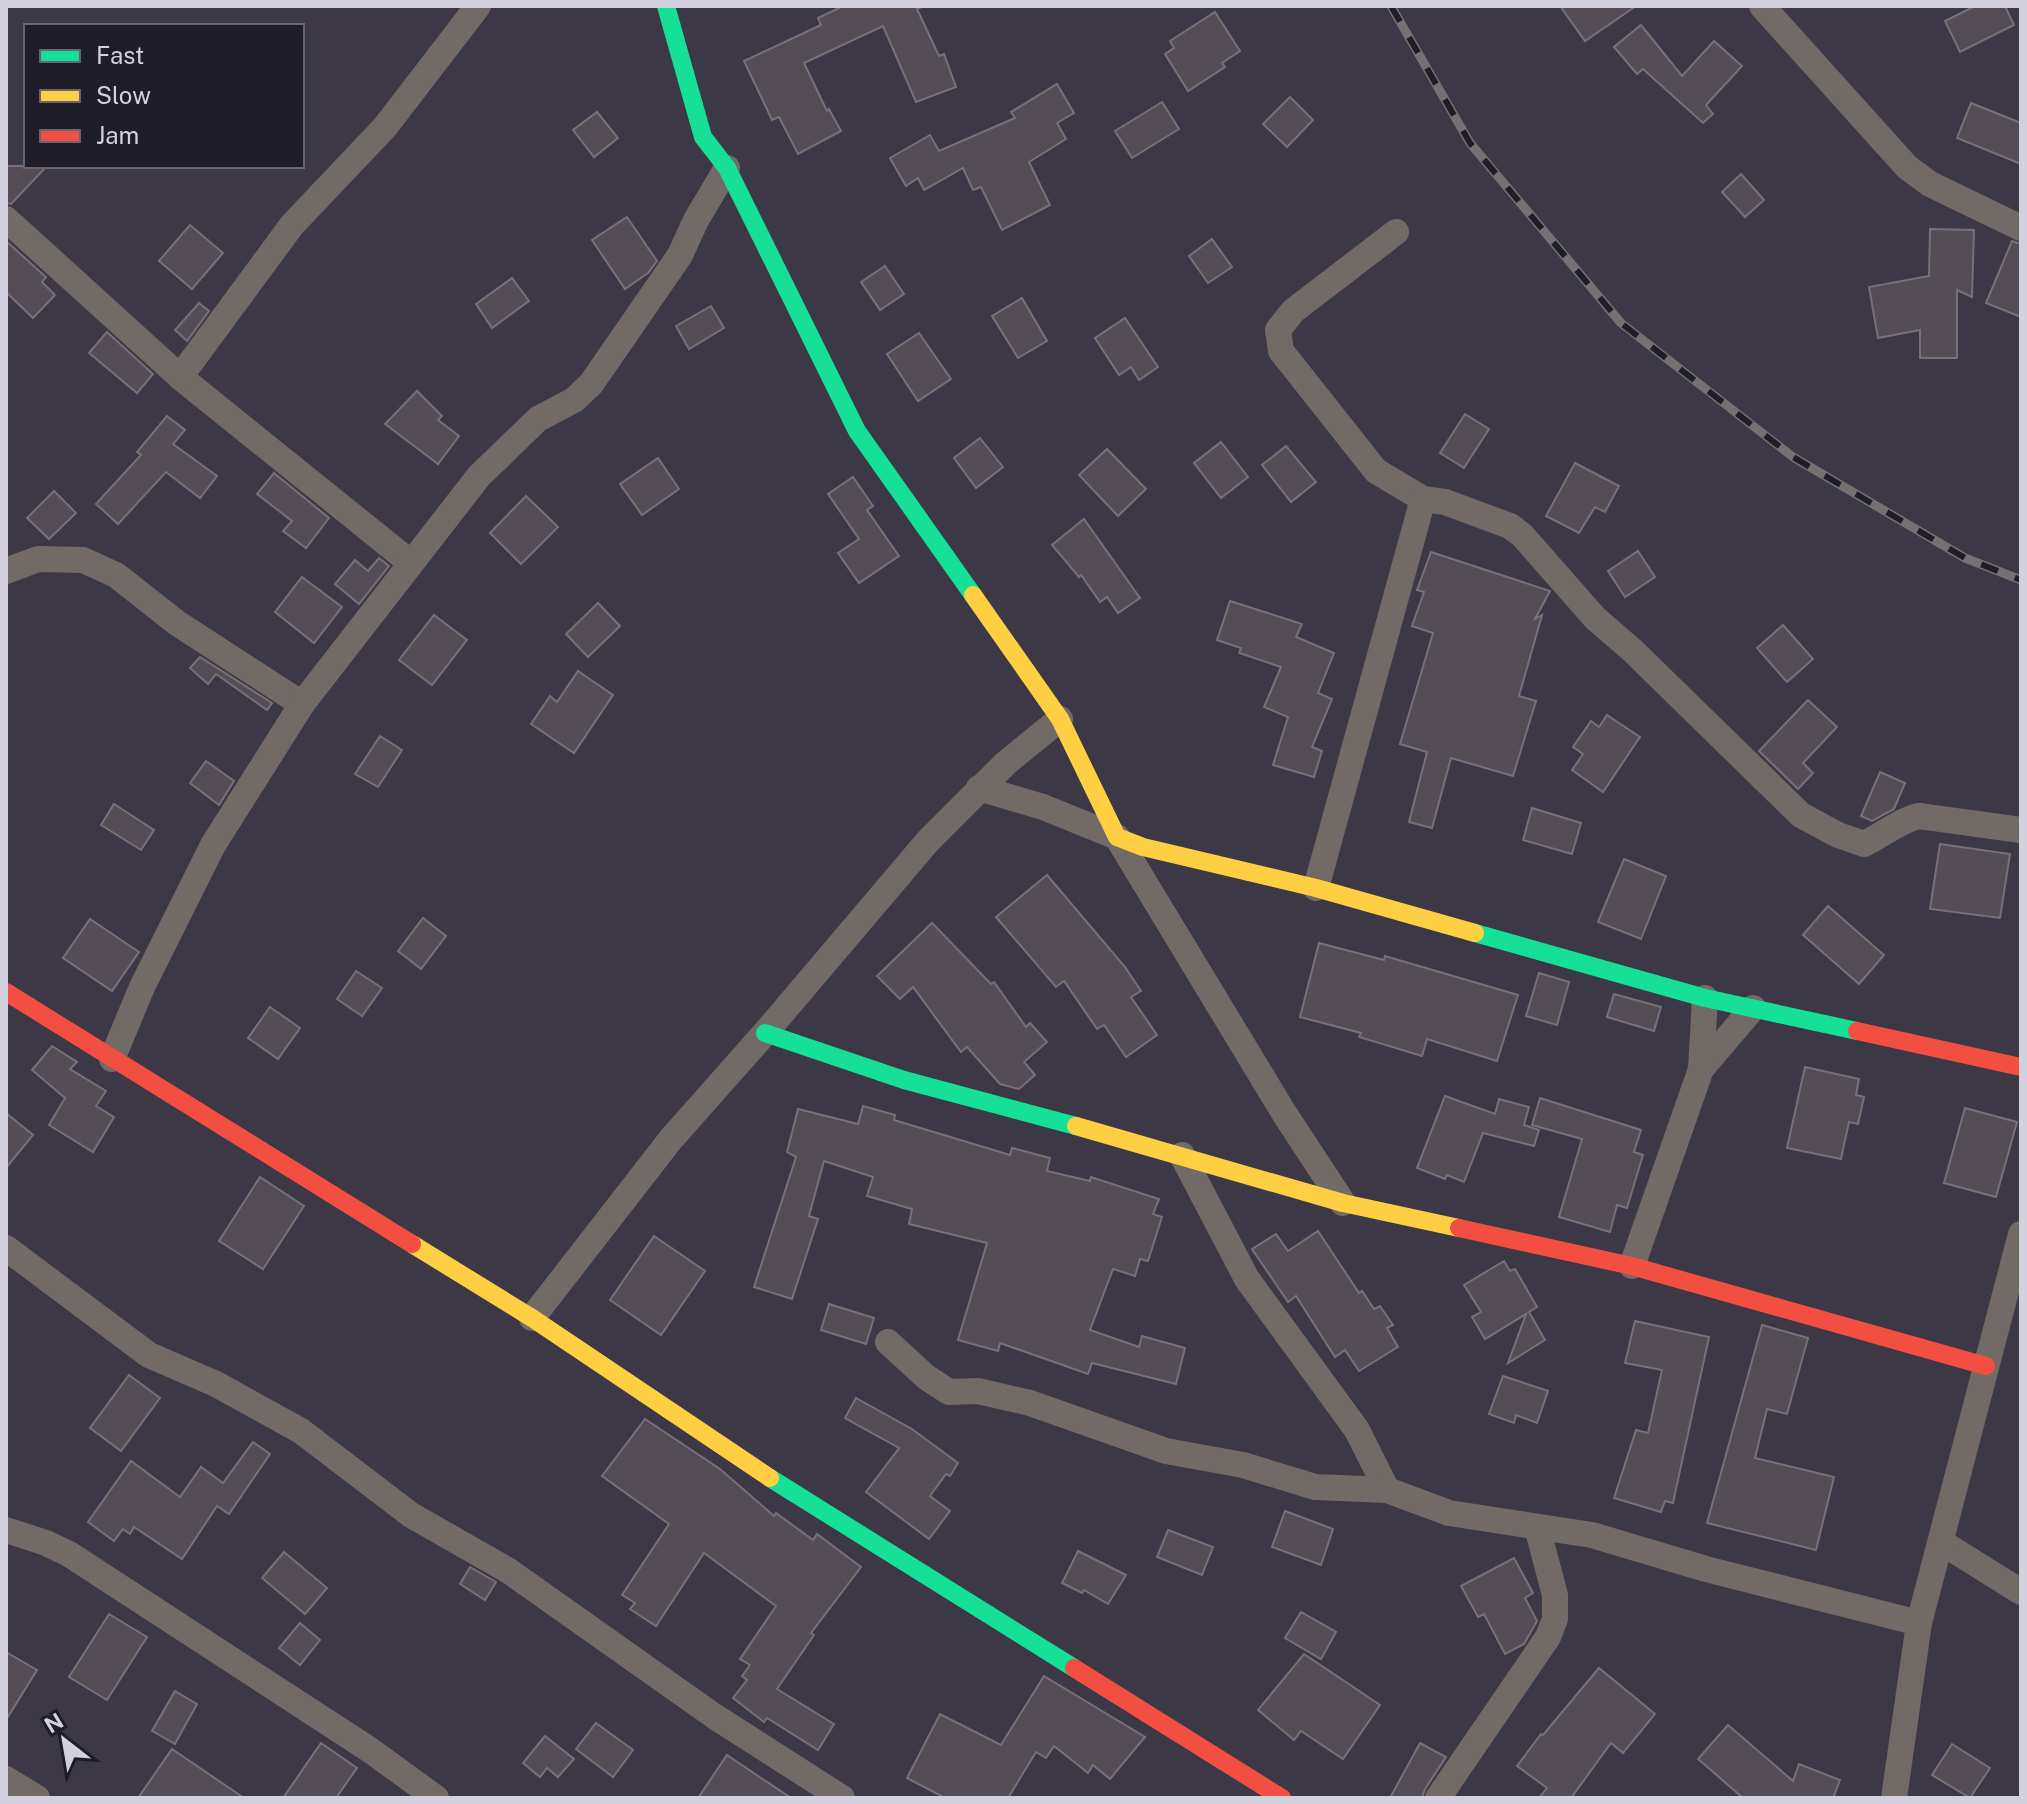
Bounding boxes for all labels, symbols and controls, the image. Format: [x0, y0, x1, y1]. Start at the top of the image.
legend [24, 24, 304, 168]
text: Fast [96, 41, 144, 69]
text: Slow [96, 81, 151, 109]
text: Jam [96, 121, 139, 149]
north arrow [24, 1700, 104, 1780]
text: N [40, 1707, 68, 1738]

